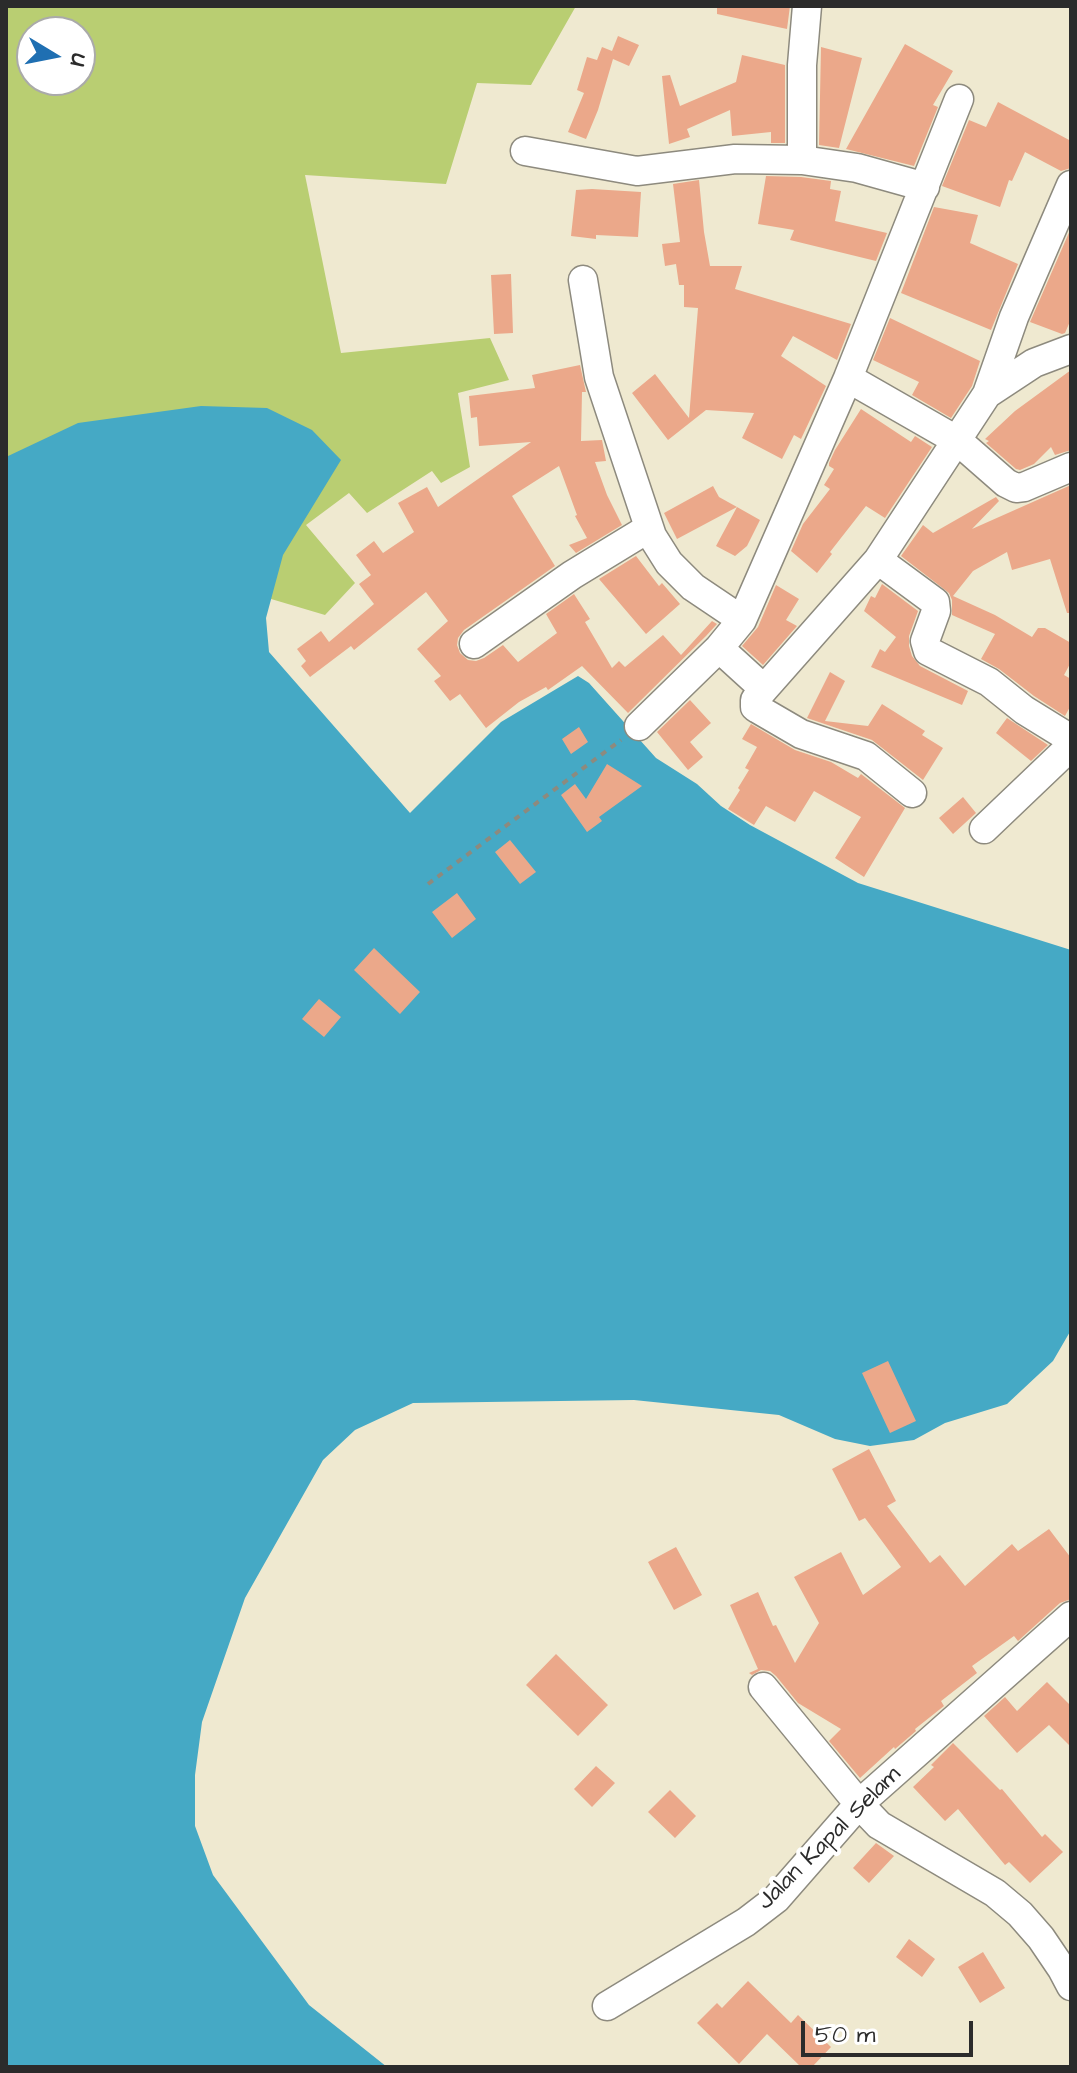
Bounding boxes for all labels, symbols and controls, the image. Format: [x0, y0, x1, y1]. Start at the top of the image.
north arrow [16, 16, 96, 96]
text: U [62, 51, 94, 69]
street label: Jalan Kapal Selam [752, 1761, 908, 1917]
scale bar [805, 2005, 977, 2055]
text: 50 m [815, 2018, 875, 2052]

